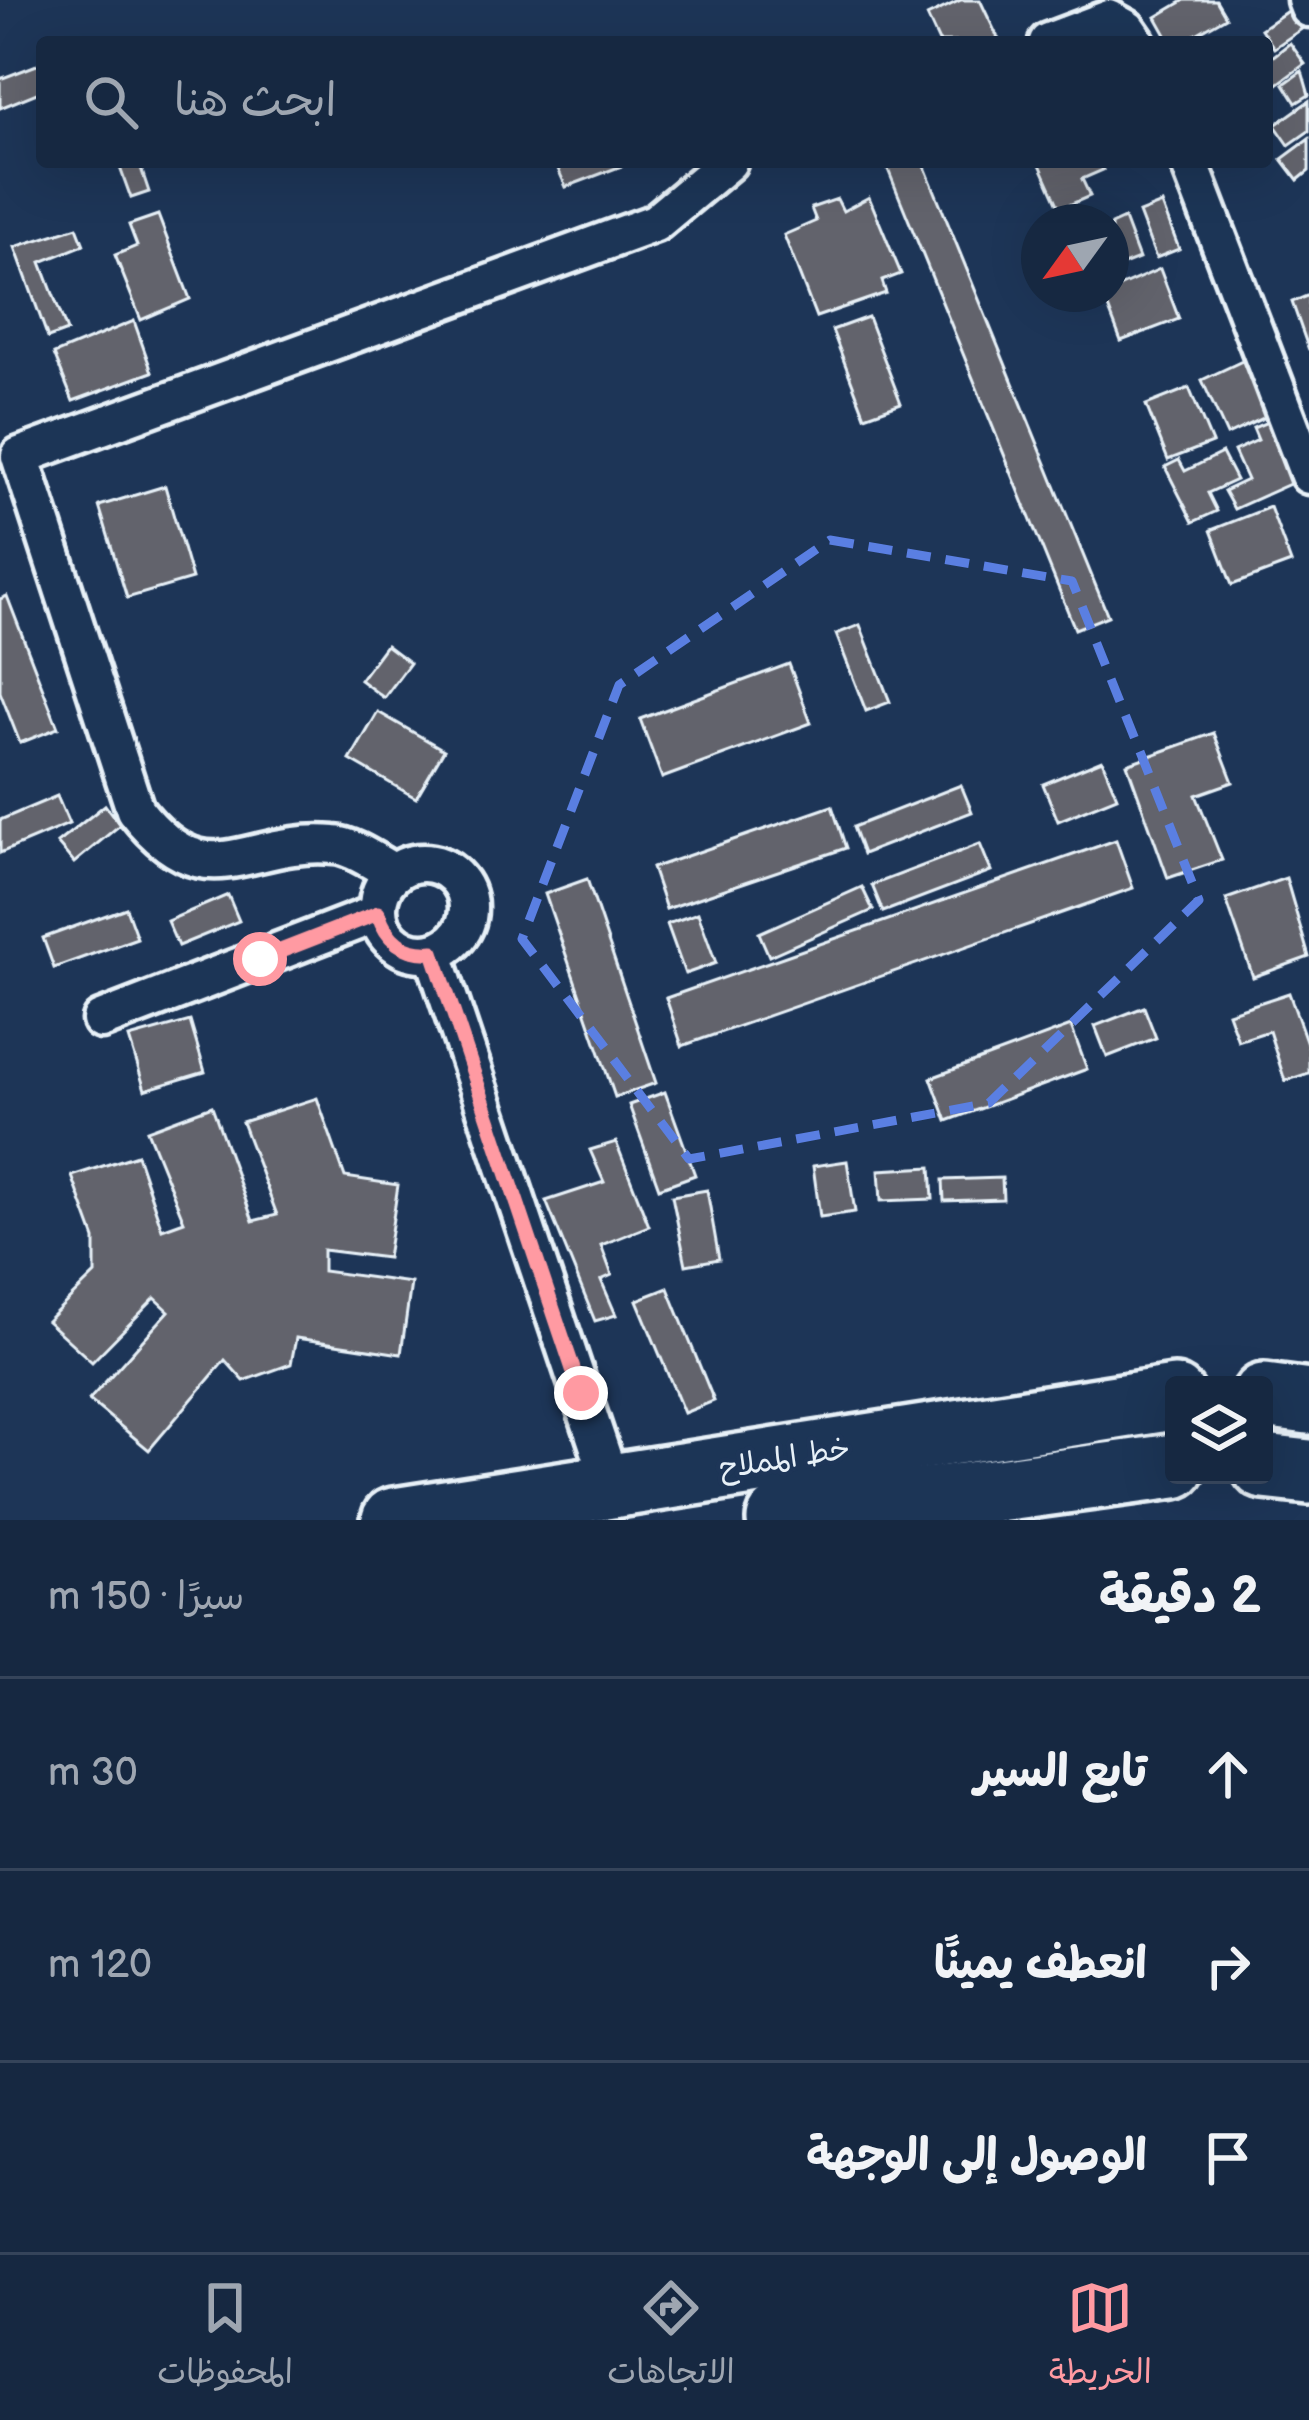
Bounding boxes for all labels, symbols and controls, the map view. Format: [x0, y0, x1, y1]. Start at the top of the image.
search box [36, 36, 1273, 168]
icon: search [78, 69, 144, 135]
text: ابحث هنا [174, 74, 337, 129]
north arrow [1021, 204, 1129, 312]
route start [233, 932, 287, 986]
route end [554, 1366, 608, 1420]
map controls [1165, 1376, 1273, 1484]
button: layers [1165, 1376, 1273, 1484]
street label: خط المملاح [716, 1431, 853, 1487]
text: 2 دقيقة [1099, 1566, 1261, 1627]
text: سيرًا · 150 m [48, 1574, 244, 1621]
icon: ahead [1195, 1741, 1261, 1807]
text: تابع السير [974, 1745, 1147, 1800]
text: 30 m [48, 1750, 138, 1797]
icon: right [1195, 1933, 1261, 1999]
text: انعطف يمينًا [934, 1937, 1147, 1992]
text: 120 m [48, 1942, 152, 1989]
icon: arrive [1195, 2125, 1261, 2191]
text: الوصول إلى الوجهة [806, 2129, 1147, 2184]
tab: المحفوظات [157, 2275, 293, 2401]
tab: الاتجاهات [607, 2275, 735, 2401]
tab: الخريطة [1049, 2275, 1152, 2401]

